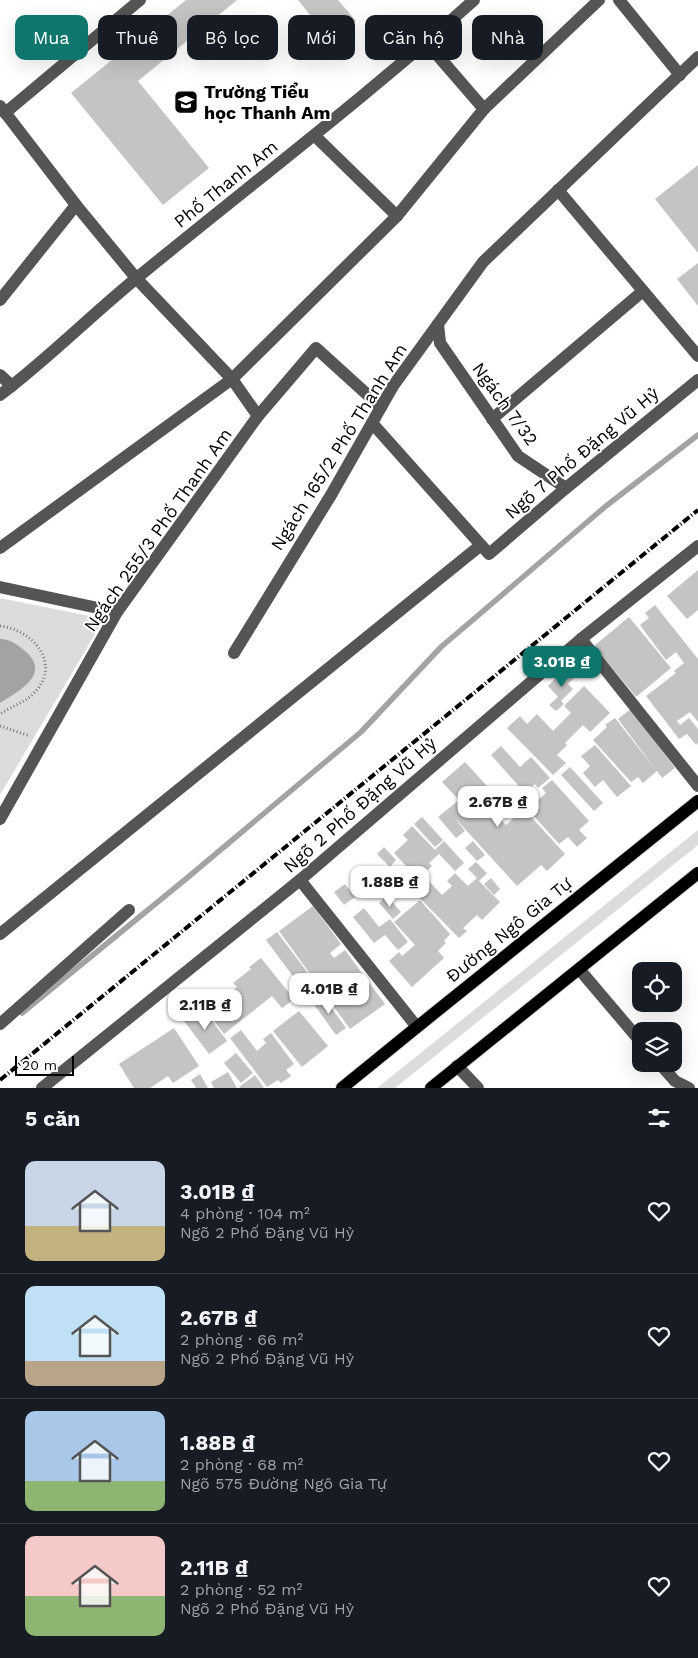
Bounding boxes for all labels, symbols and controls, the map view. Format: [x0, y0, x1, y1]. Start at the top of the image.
chip: Mua [15, 15, 88, 60]
chip: Thuê [98, 15, 177, 60]
chip: Bộ lọc [187, 15, 278, 60]
chip: Mới [288, 15, 355, 60]
chip: Căn hộ [365, 15, 462, 60]
chip: Nhà [472, 15, 543, 60]
place label: Trường Tiểu học Thanh Am [204, 81, 330, 123]
school or university icon: Trường Tiểu học Thanh Am [173, 89, 199, 115]
street label: Phố Thanh Am [170, 135, 282, 232]
street label: Ngách 165/2 Phố Thanh Am [266, 339, 411, 554]
street label: Ngách 7/32 [468, 358, 543, 449]
street label: Ngõ 7 Phố Đặng Vũ Hỷ [501, 382, 663, 523]
street label: Ngách 255/3 Phố Thanh Am [79, 424, 236, 635]
pin: 3.01B ₫ [516, 646, 608, 688]
text: 3.01B ₫ [534, 652, 590, 671]
street label: Ngõ 2 Phố Đặng Vũ Hỷ [279, 732, 441, 877]
pin: 2.67B ₫ [452, 786, 544, 828]
text: 2.67B ₫ [469, 792, 527, 811]
pin: 1.88B ₫ [344, 866, 436, 908]
text: 1.88B ₫ [361, 872, 419, 891]
street label: Đường Ngô Gia Tự [442, 872, 576, 987]
map controls [632, 962, 682, 1072]
button: locate [632, 962, 682, 1012]
pin: 4.01B ₫ [283, 972, 375, 1015]
text: 4.01B ₫ [300, 979, 358, 998]
pin: 2.11B ₫ [159, 988, 251, 1031]
text: 2.11B ₫ [179, 995, 231, 1014]
button: layers [632, 1022, 682, 1072]
scale bar [15, 1053, 74, 1076]
text: 20 m [22, 1057, 57, 1073]
icon: filters [645, 1104, 673, 1132]
text: 5 căn [25, 1106, 80, 1131]
text: 3.01B ₫ [180, 1179, 255, 1204]
icon: home [65, 1181, 125, 1241]
icon: heart [645, 1197, 673, 1225]
text: 4 phòng · 104 m² [180, 1204, 310, 1223]
text: Ngõ 2 Phố Đặng Vũ Hỷ [180, 1223, 354, 1242]
text: 2.67B ₫ [180, 1305, 257, 1330]
icon: home [65, 1306, 125, 1366]
icon: heart [645, 1322, 673, 1350]
text: 2 phòng · 66 m² [180, 1330, 303, 1349]
text: Ngõ 2 Phố Đặng Vũ Hỷ [180, 1349, 354, 1368]
text: 1.88B ₫ [180, 1430, 255, 1455]
icon: home [65, 1431, 125, 1491]
icon: heart [645, 1447, 673, 1475]
text: 2 phòng · 68 m² [180, 1455, 303, 1474]
text: Ngõ 575 Đường Ngô Gia Tự [180, 1474, 387, 1493]
text: 2.11B ₫ [180, 1555, 248, 1580]
icon: home [65, 1556, 125, 1616]
icon: heart [645, 1572, 673, 1600]
text: 2 phòng · 52 m² [180, 1580, 302, 1599]
text: Ngõ 2 Phố Đặng Vũ Hỷ [180, 1599, 354, 1618]

